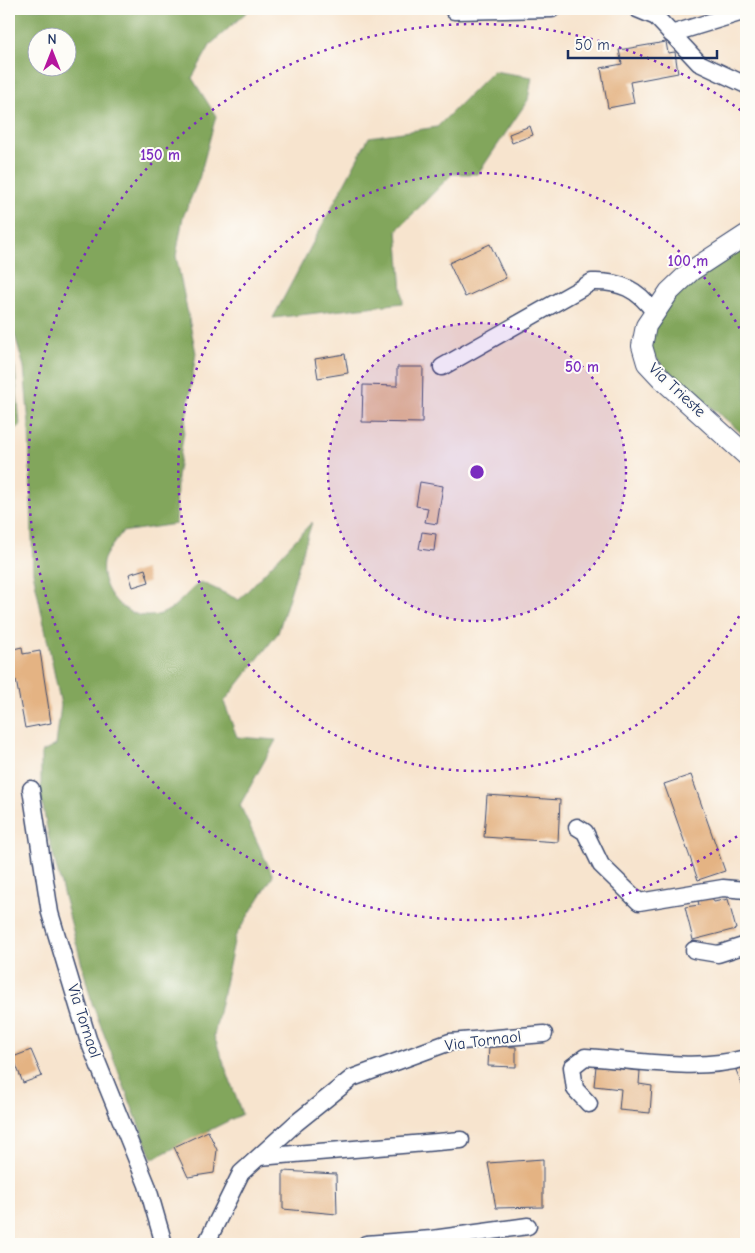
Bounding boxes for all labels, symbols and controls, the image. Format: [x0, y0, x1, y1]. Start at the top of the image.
north arrow [28, 28, 78, 78]
scale bar [568, 28, 716, 60]
text: N [47, 31, 57, 48]
text: 50 m [575, 36, 610, 54]
text: 150 m [140, 146, 180, 164]
text: 100 m [668, 252, 708, 270]
text: 50 m [565, 358, 599, 376]
street label: Via Trieste [645, 359, 709, 421]
centre of rings [468, 463, 486, 481]
street label: Via Tornaol [64, 982, 104, 1060]
street label: Via Tornaol [444, 1027, 522, 1055]

